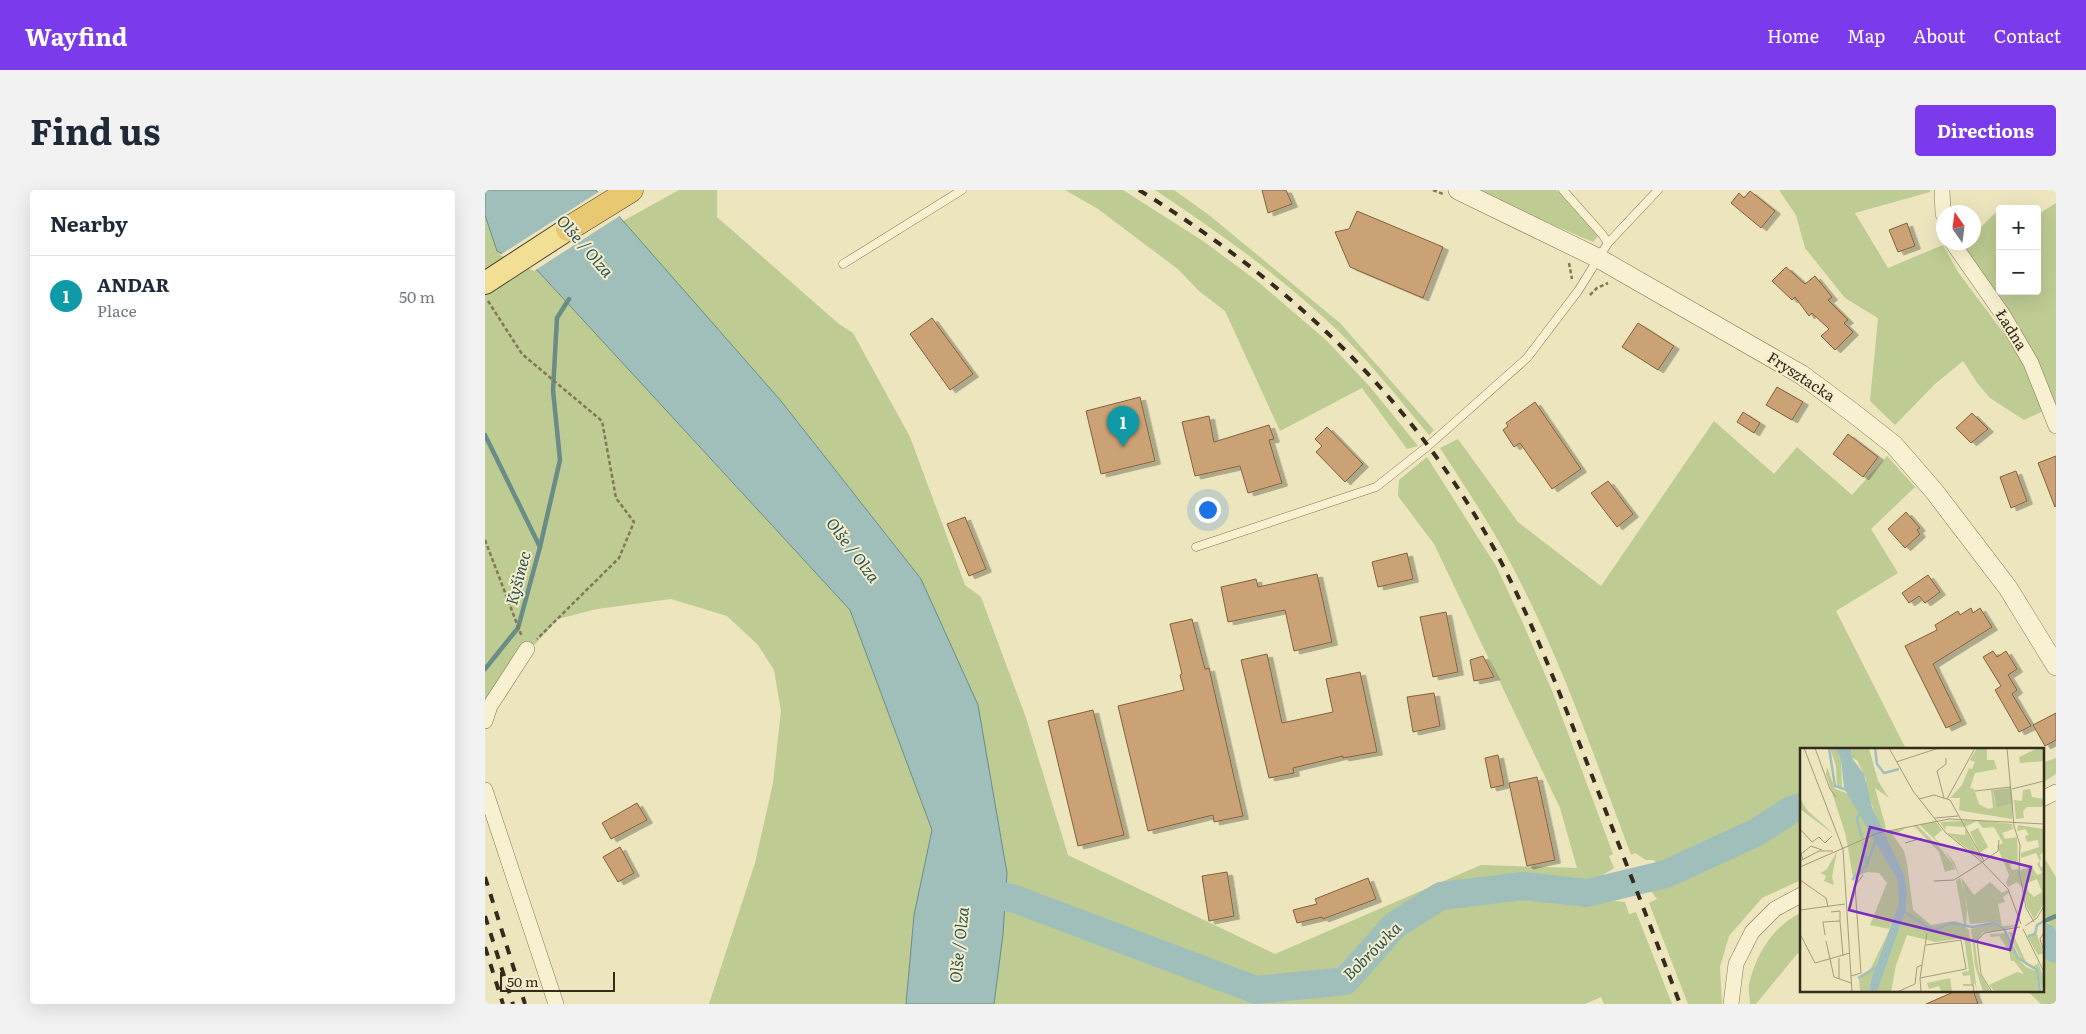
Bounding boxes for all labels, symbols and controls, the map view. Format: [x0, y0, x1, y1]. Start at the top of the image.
text: Wayfind [25, 18, 128, 53]
text: Home [1767, 22, 1819, 49]
text: Map [1847, 22, 1885, 49]
text: About [1913, 22, 1966, 49]
text: Contact [1994, 22, 2061, 49]
text: Find us [30, 104, 160, 156]
button: Directions [1915, 105, 2056, 156]
north arrow [1936, 205, 1981, 250]
map controls [1996, 205, 2041, 295]
button: + [1996, 205, 2041, 250]
text: Nearby [50, 207, 128, 238]
water label: Olše / Olza [552, 209, 620, 283]
button: − [1996, 250, 2041, 295]
text: ANDAR [97, 270, 170, 298]
text: 1 [63, 284, 69, 308]
text: 50 m [399, 284, 435, 308]
text: Place [97, 298, 137, 322]
street label: Ładna [1991, 304, 2034, 355]
street label: Frysztacka [1763, 345, 1841, 407]
pin: 1 [1107, 406, 1139, 447]
your location [1195, 497, 1221, 523]
water label: Olše / Olza [821, 512, 887, 588]
water label: Kyšinec [498, 548, 536, 608]
inset map [1800, 748, 2043, 992]
water label: Olše / Olza [942, 905, 974, 984]
water label: Bobrówka [1337, 915, 1407, 985]
scale bar [500, 969, 615, 992]
text: 50 m [507, 971, 539, 991]

